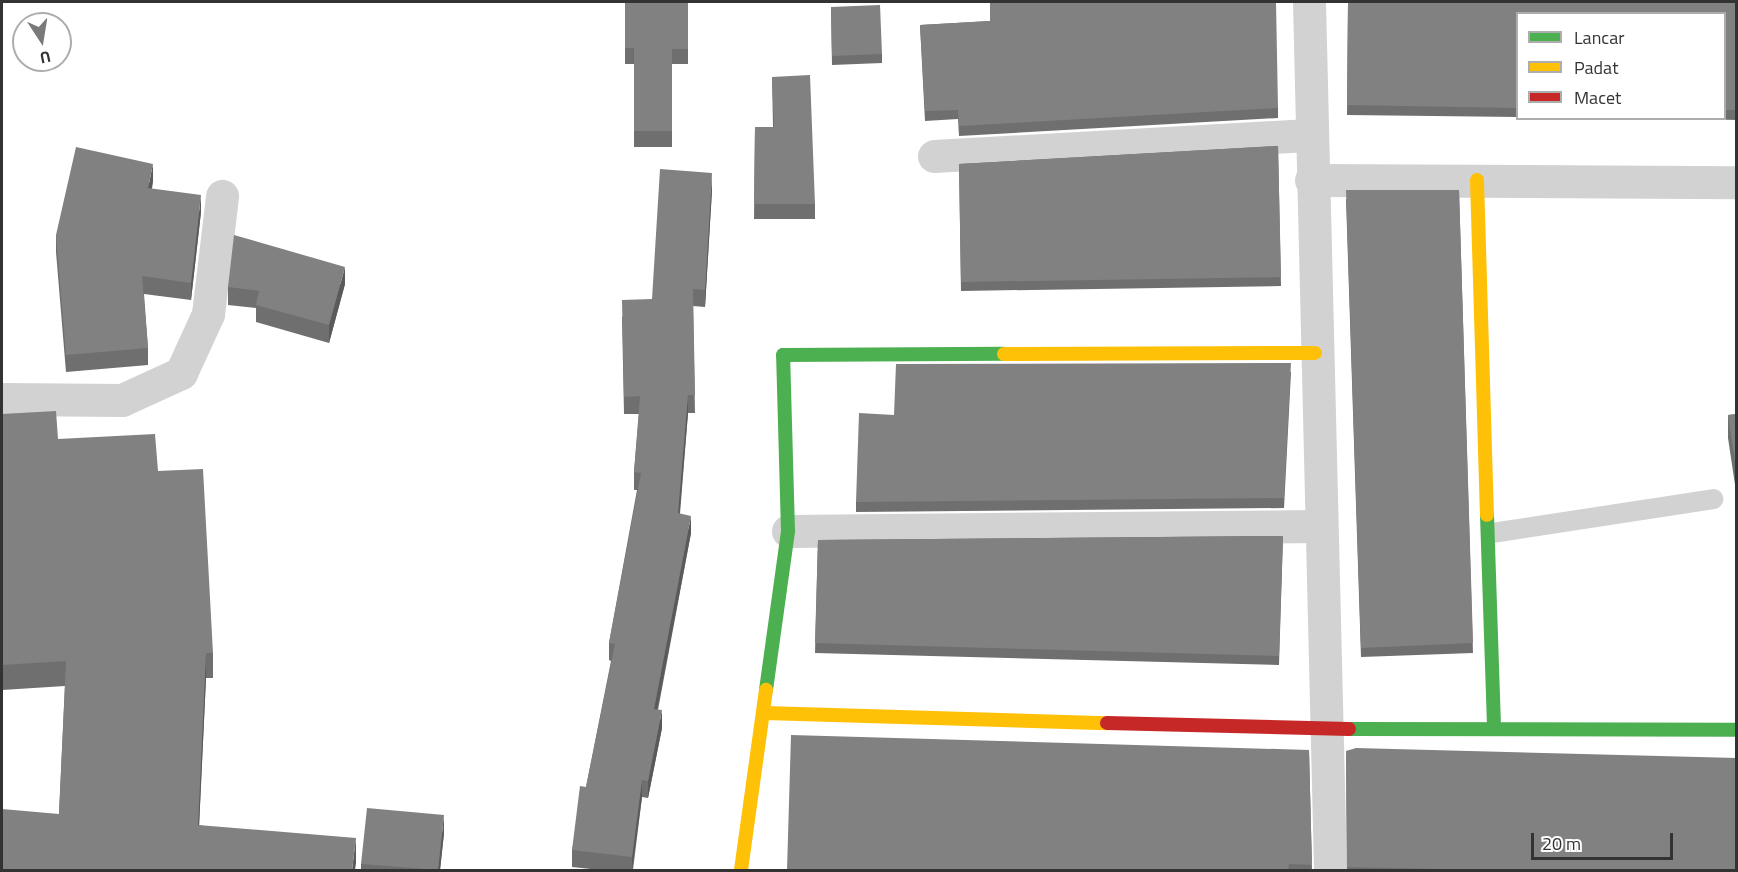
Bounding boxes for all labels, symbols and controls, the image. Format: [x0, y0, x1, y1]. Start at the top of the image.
north arrow [12, 12, 72, 72]
legend [1516, 12, 1726, 120]
text: Lancar [1574, 24, 1624, 51]
text: U [38, 45, 53, 70]
text: Padat [1574, 54, 1618, 81]
text: Macet [1574, 84, 1621, 111]
scale bar [1534, 821, 1676, 859]
text: 20 m [1542, 830, 1581, 857]

